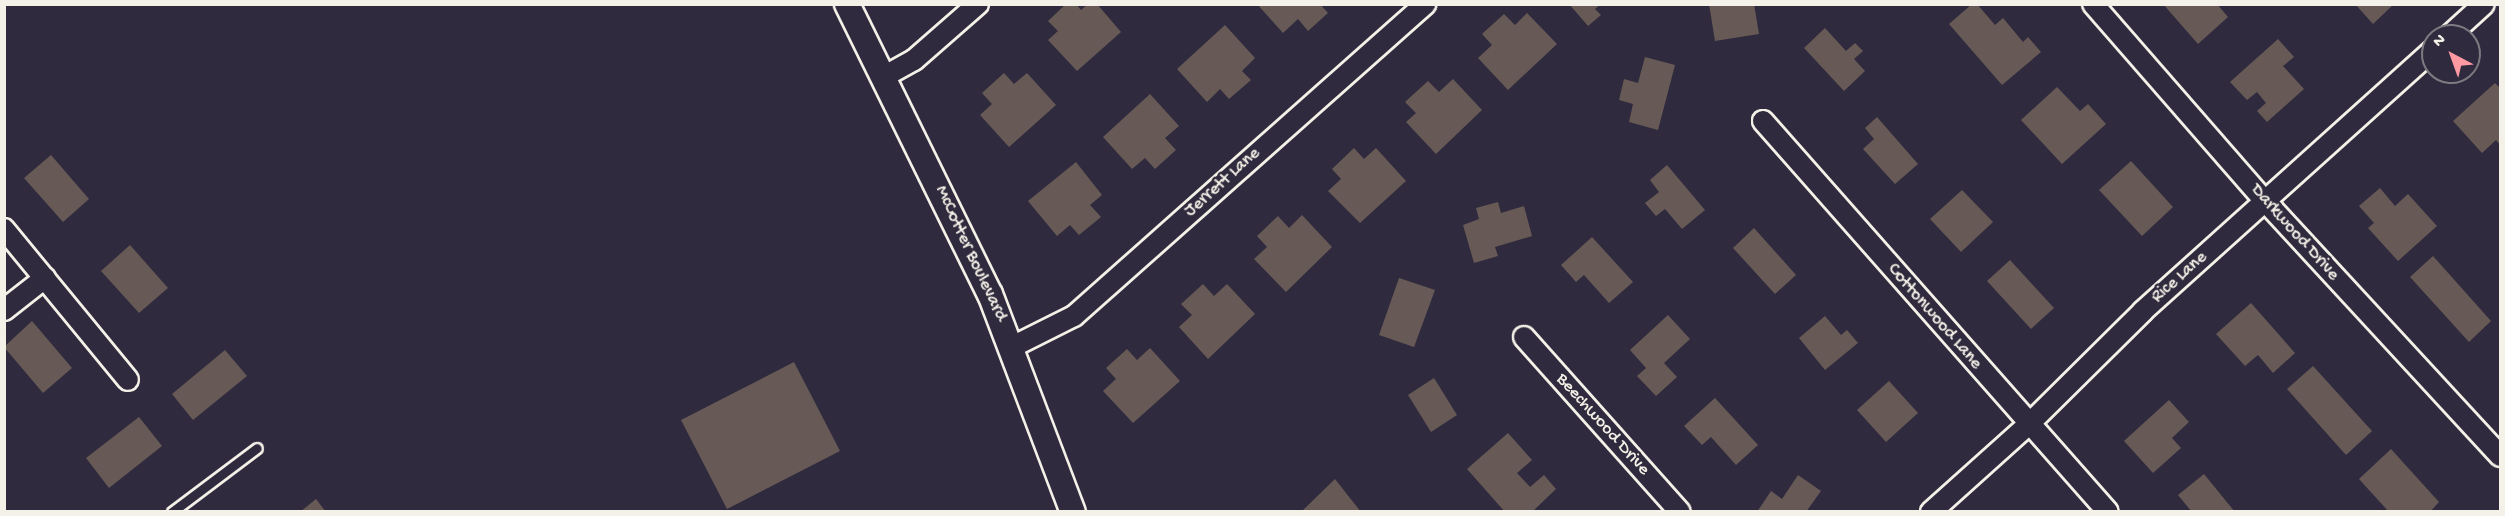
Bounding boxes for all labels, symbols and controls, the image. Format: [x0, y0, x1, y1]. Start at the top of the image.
north arrow [2421, 24, 2481, 84]
text: N [2430, 31, 2450, 52]
street label: Jerrett Lane [1181, 143, 1265, 223]
street label: Darkwood Drive [2245, 180, 2343, 286]
street label: McCotter Boulevard [929, 183, 1011, 325]
street label: Rice Lane [2148, 247, 2212, 309]
street label: Cottonwood Lane [1882, 260, 1986, 374]
street label: Beechwood Drive [1550, 369, 1654, 481]

